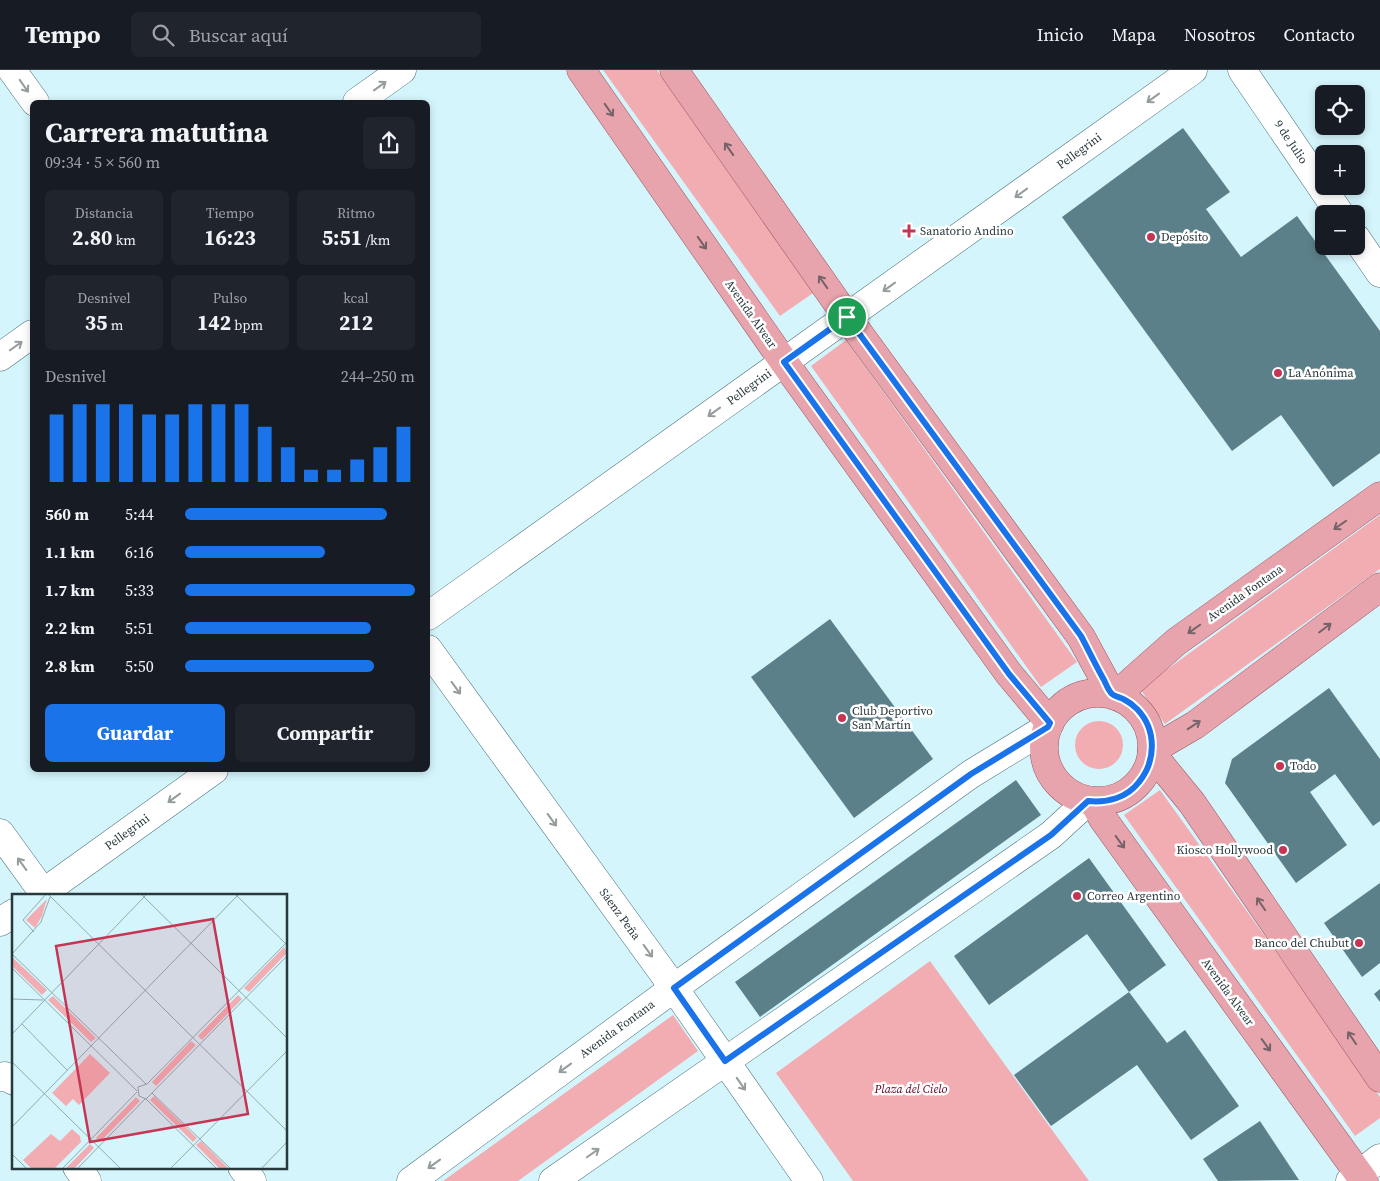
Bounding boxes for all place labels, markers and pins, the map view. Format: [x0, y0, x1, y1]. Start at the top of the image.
place label: Sanatorio Andino [920, 223, 1014, 239]
marker: Sanatorio Andino [902, 224, 916, 238]
place label: Depósito [1161, 229, 1209, 245]
marker: Depósito [1145, 231, 1157, 243]
pin [826, 296, 868, 338]
place label: La Anónima [1288, 365, 1355, 381]
marker: La Anónima [1272, 367, 1284, 379]
place label: Club Deportivo San Martín [852, 703, 933, 733]
marker: Club Deportivo San Martín [836, 712, 848, 724]
place label: Todo [1290, 758, 1317, 774]
marker: Todo [1274, 760, 1286, 772]
place label: Kiosco Hollywood [1176, 842, 1273, 858]
marker: Kiosco Hollywood [1277, 844, 1289, 856]
place label: Correo Argentino [1087, 888, 1181, 904]
marker: Correo Argentino [1071, 890, 1083, 902]
place label: Banco del Chubut [1254, 935, 1349, 951]
marker: Banco del Chubut [1353, 937, 1365, 949]

